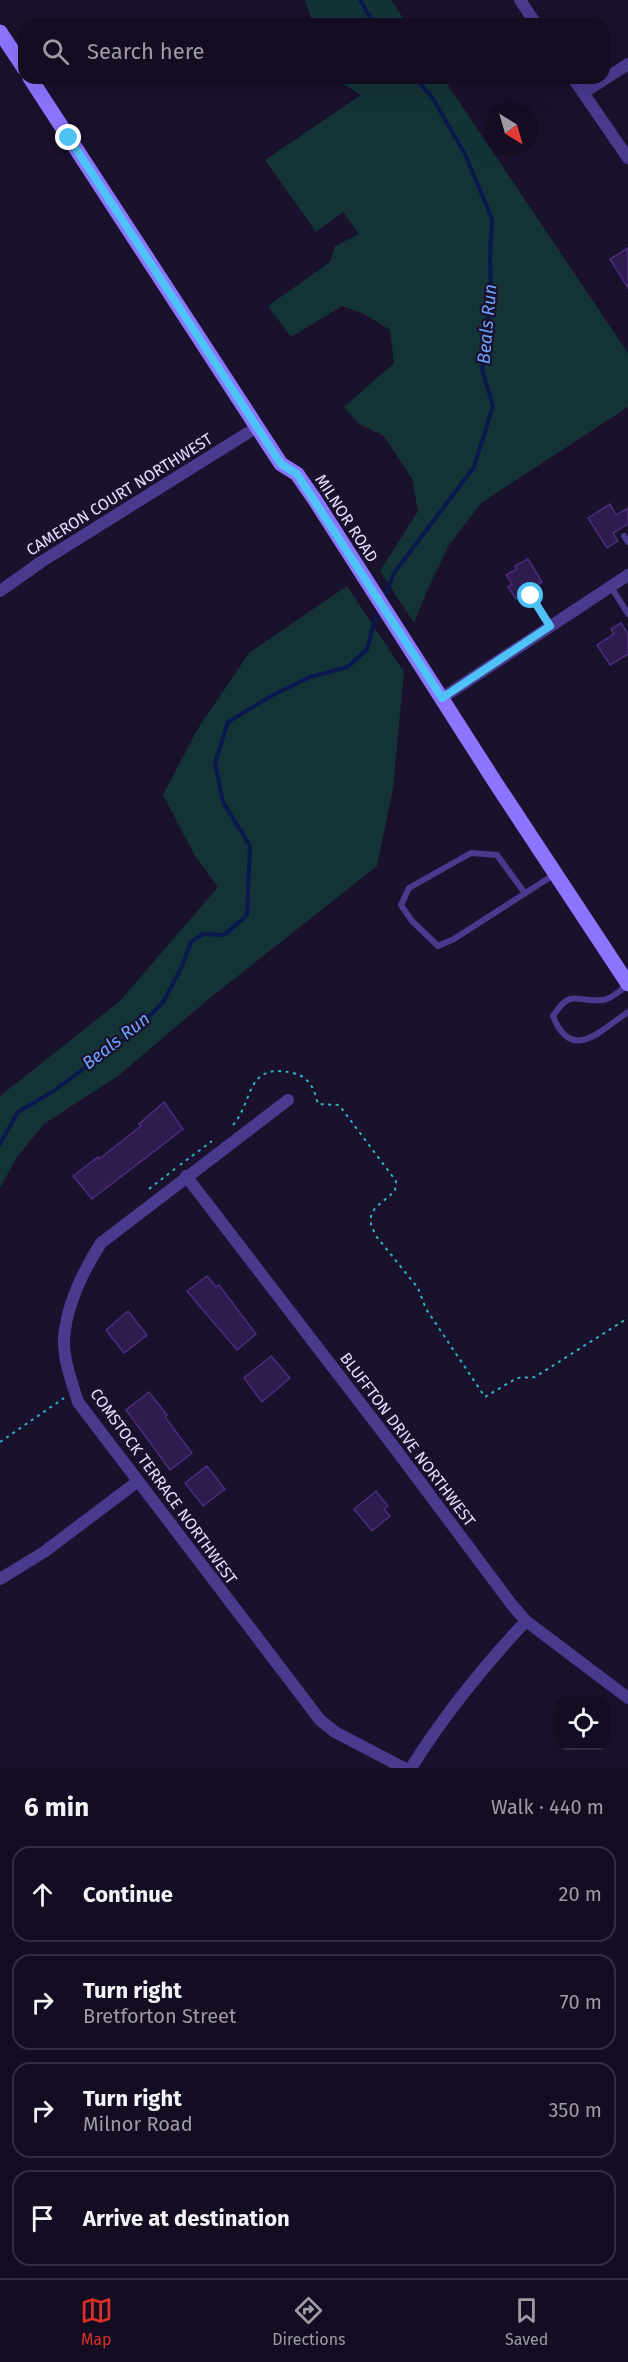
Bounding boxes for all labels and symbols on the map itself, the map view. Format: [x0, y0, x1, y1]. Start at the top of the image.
north arrow [484, 102, 538, 156]
route end [55, 124, 81, 150]
water label: Beals Run [473, 283, 501, 365]
street label: CAMERON COURT NORTHWEST [23, 429, 216, 560]
street label: MILNOR ROAD [311, 471, 382, 566]
route start [517, 582, 543, 608]
water label: Beals Run [78, 1008, 154, 1074]
street label: BLUFFTON DRIVE NORTHWEST [336, 1349, 480, 1531]
street label: COMSTOCK TERRACE NORTHWEST [86, 1385, 241, 1588]

